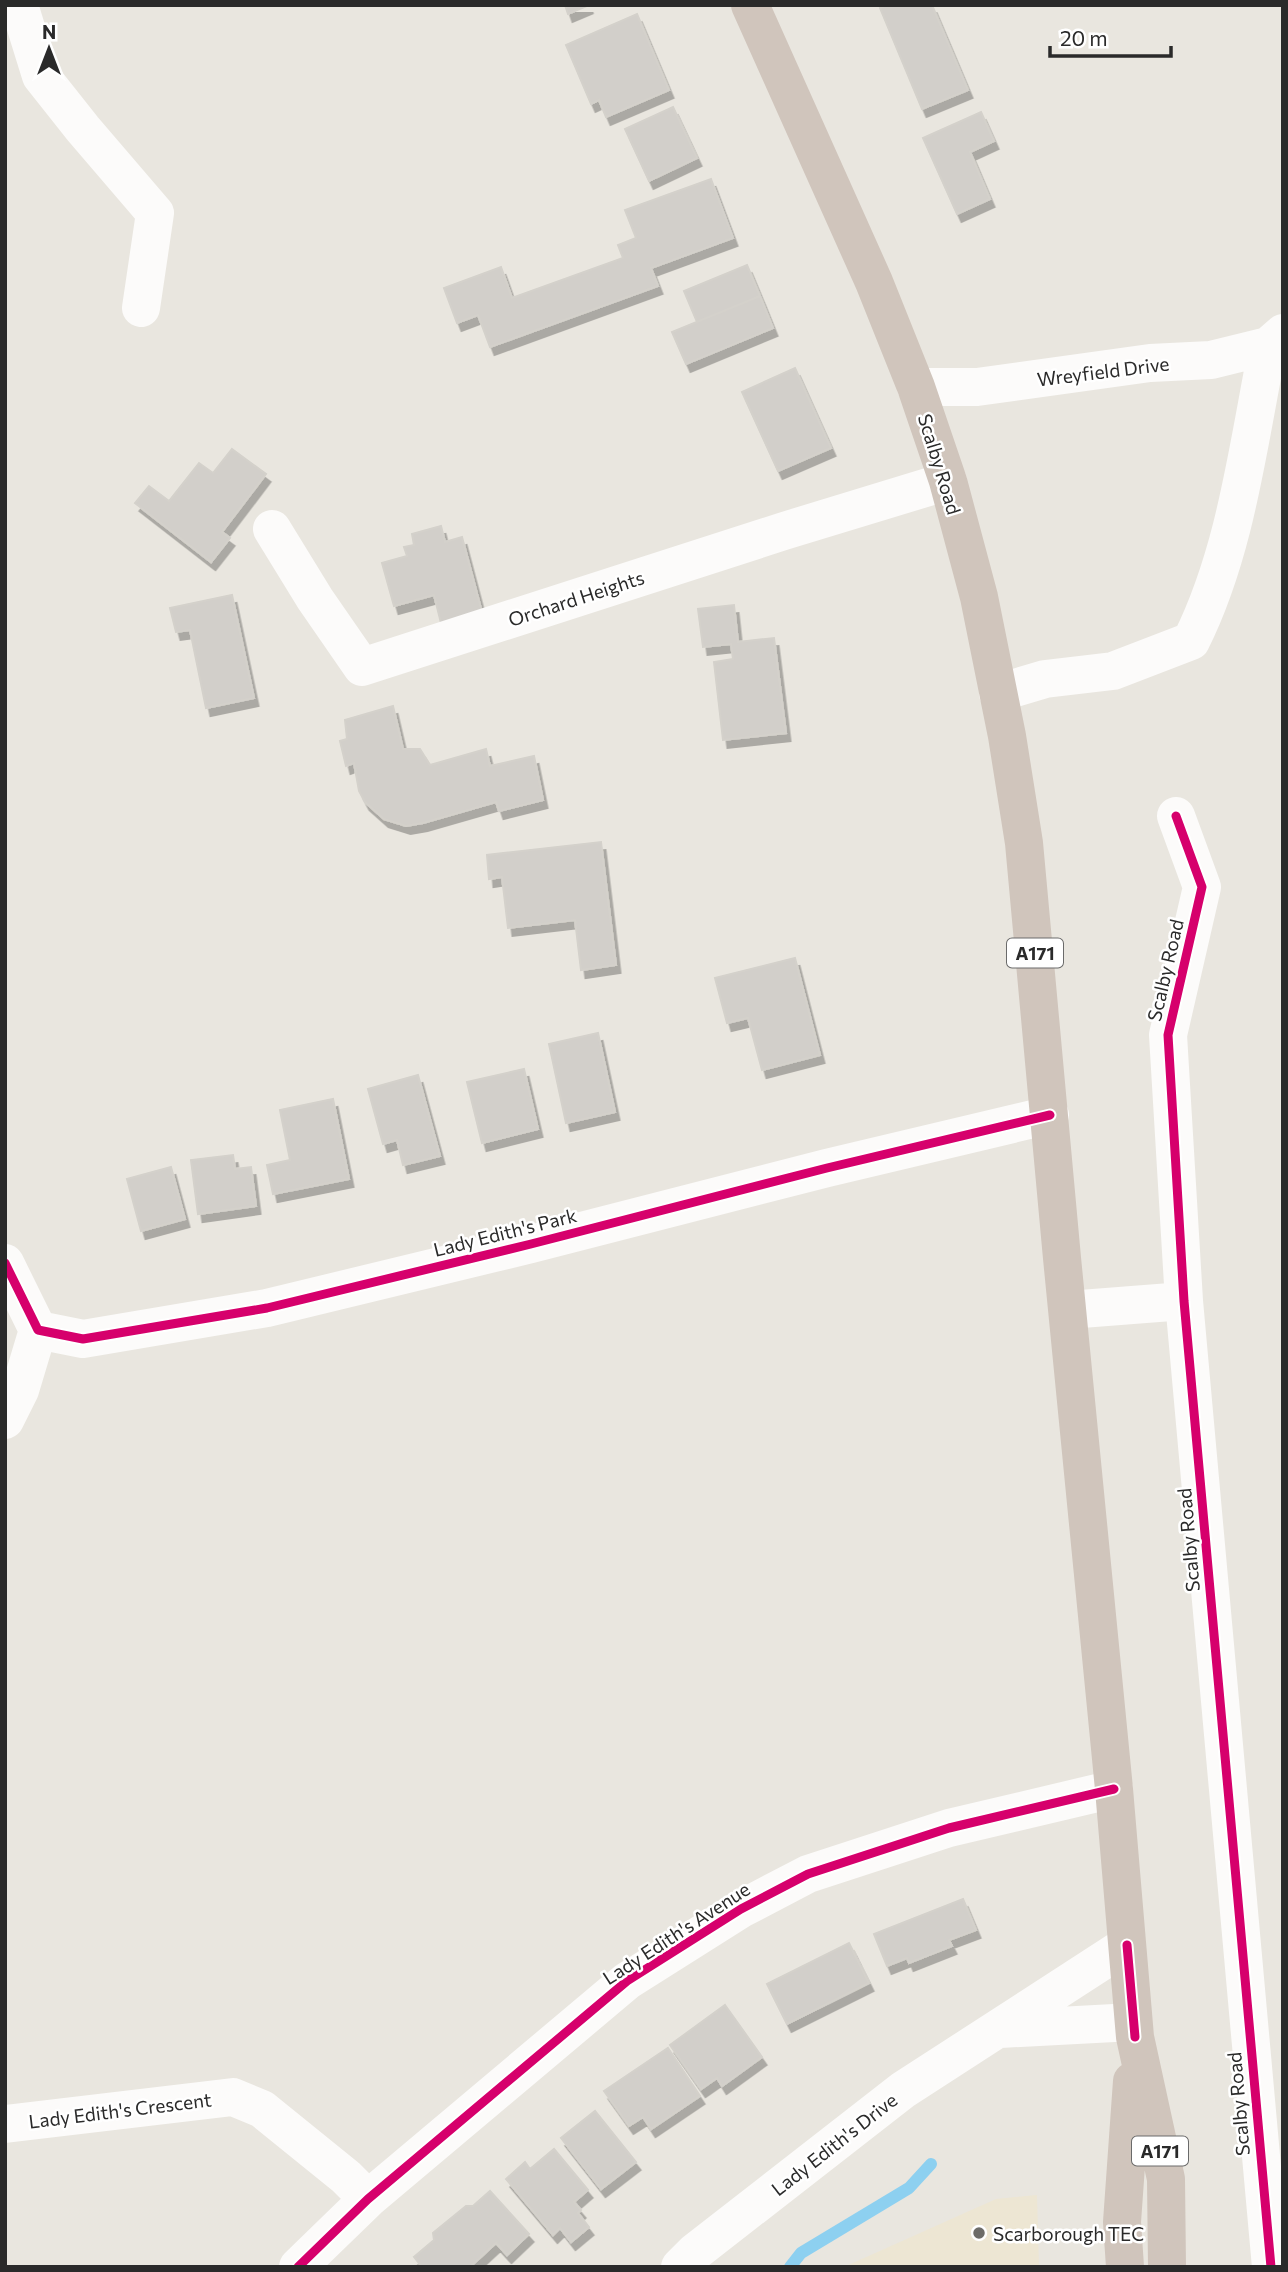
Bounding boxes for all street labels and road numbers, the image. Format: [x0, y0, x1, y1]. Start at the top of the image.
street label: Wreyfield Drive [1036, 351, 1170, 391]
street label: Scalby Road [914, 411, 966, 517]
street label: Orchard Heights [505, 565, 647, 631]
street label: Scalby Road [1142, 917, 1188, 1023]
road number: A171 [1007, 938, 1063, 968]
street label: Lady Edith's Park [431, 1203, 579, 1261]
street label: Scalby Road [1172, 1487, 1204, 1593]
street label: Lady Edith's Avenue [598, 1877, 754, 1989]
street label: Scalby Road [1222, 2051, 1254, 2157]
street label: Lady Edith's Crescent [27, 2087, 213, 2133]
street label: Lady Edith's Drive [767, 2088, 901, 2200]
road number: A171 [1132, 2136, 1188, 2166]

